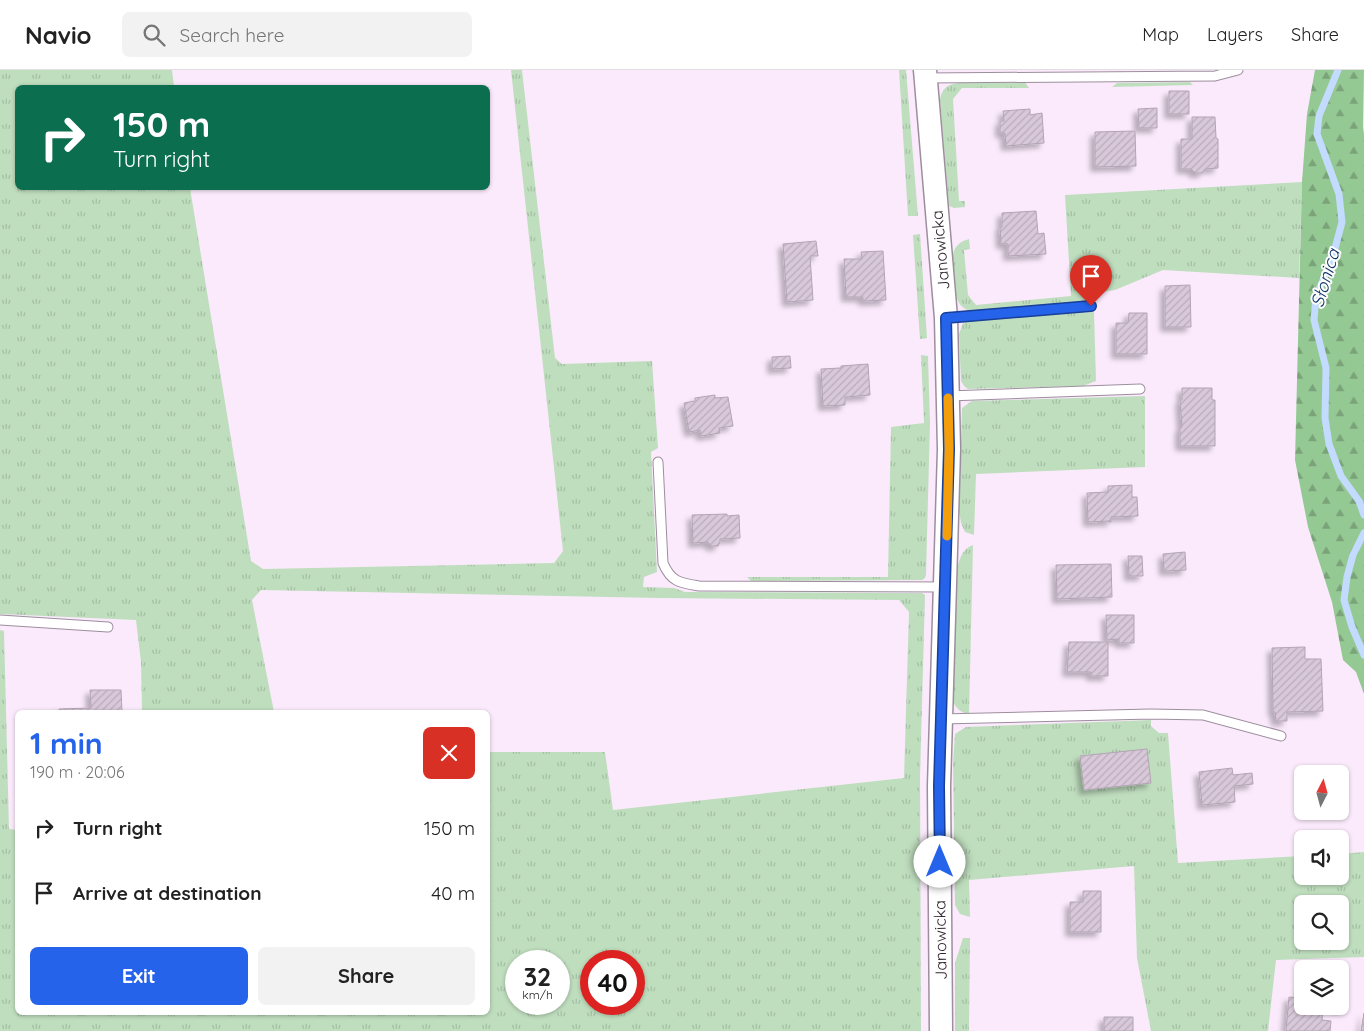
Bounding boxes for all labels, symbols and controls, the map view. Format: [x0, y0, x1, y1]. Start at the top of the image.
search box [122, 12, 472, 57]
text: Navio [25, 20, 92, 50]
icon: search [140, 21, 168, 49]
text: Search here [180, 23, 284, 47]
text: Map [1142, 23, 1179, 46]
text: Layers [1207, 23, 1263, 46]
text: Share [1291, 23, 1339, 46]
text: 150 m [113, 102, 210, 146]
icon: right [30, 105, 95, 170]
text: Turn right [113, 145, 210, 173]
street label: Janowicka [927, 209, 953, 291]
water label: Słonica [1305, 245, 1345, 310]
pin [1070, 255, 1112, 306]
icon: arrive [1077, 262, 1105, 290]
text: 1 min [30, 724, 103, 762]
button: close [423, 727, 475, 779]
text: 190 m · 20:06 [30, 762, 125, 782]
north arrow [1294, 765, 1349, 820]
map controls [1294, 765, 1349, 1015]
icon: right [30, 814, 58, 842]
text: Turn right [73, 816, 162, 840]
text: 150 m [424, 816, 475, 840]
button: sound [1294, 830, 1349, 885]
position arrow [913, 835, 965, 887]
icon: arrive [30, 879, 58, 907]
text: Arrive at destination [73, 881, 262, 905]
text: 40 m [431, 881, 475, 905]
button: search [1294, 895, 1349, 950]
street label: Janowicka [929, 900, 951, 980]
button: Exit [30, 947, 248, 1005]
button: Share [258, 947, 475, 1005]
speed limit sign: 40 [580, 950, 645, 1015]
button: layers [1294, 960, 1349, 1015]
text: 32 [524, 961, 551, 992]
text: km/h [522, 987, 553, 1002]

